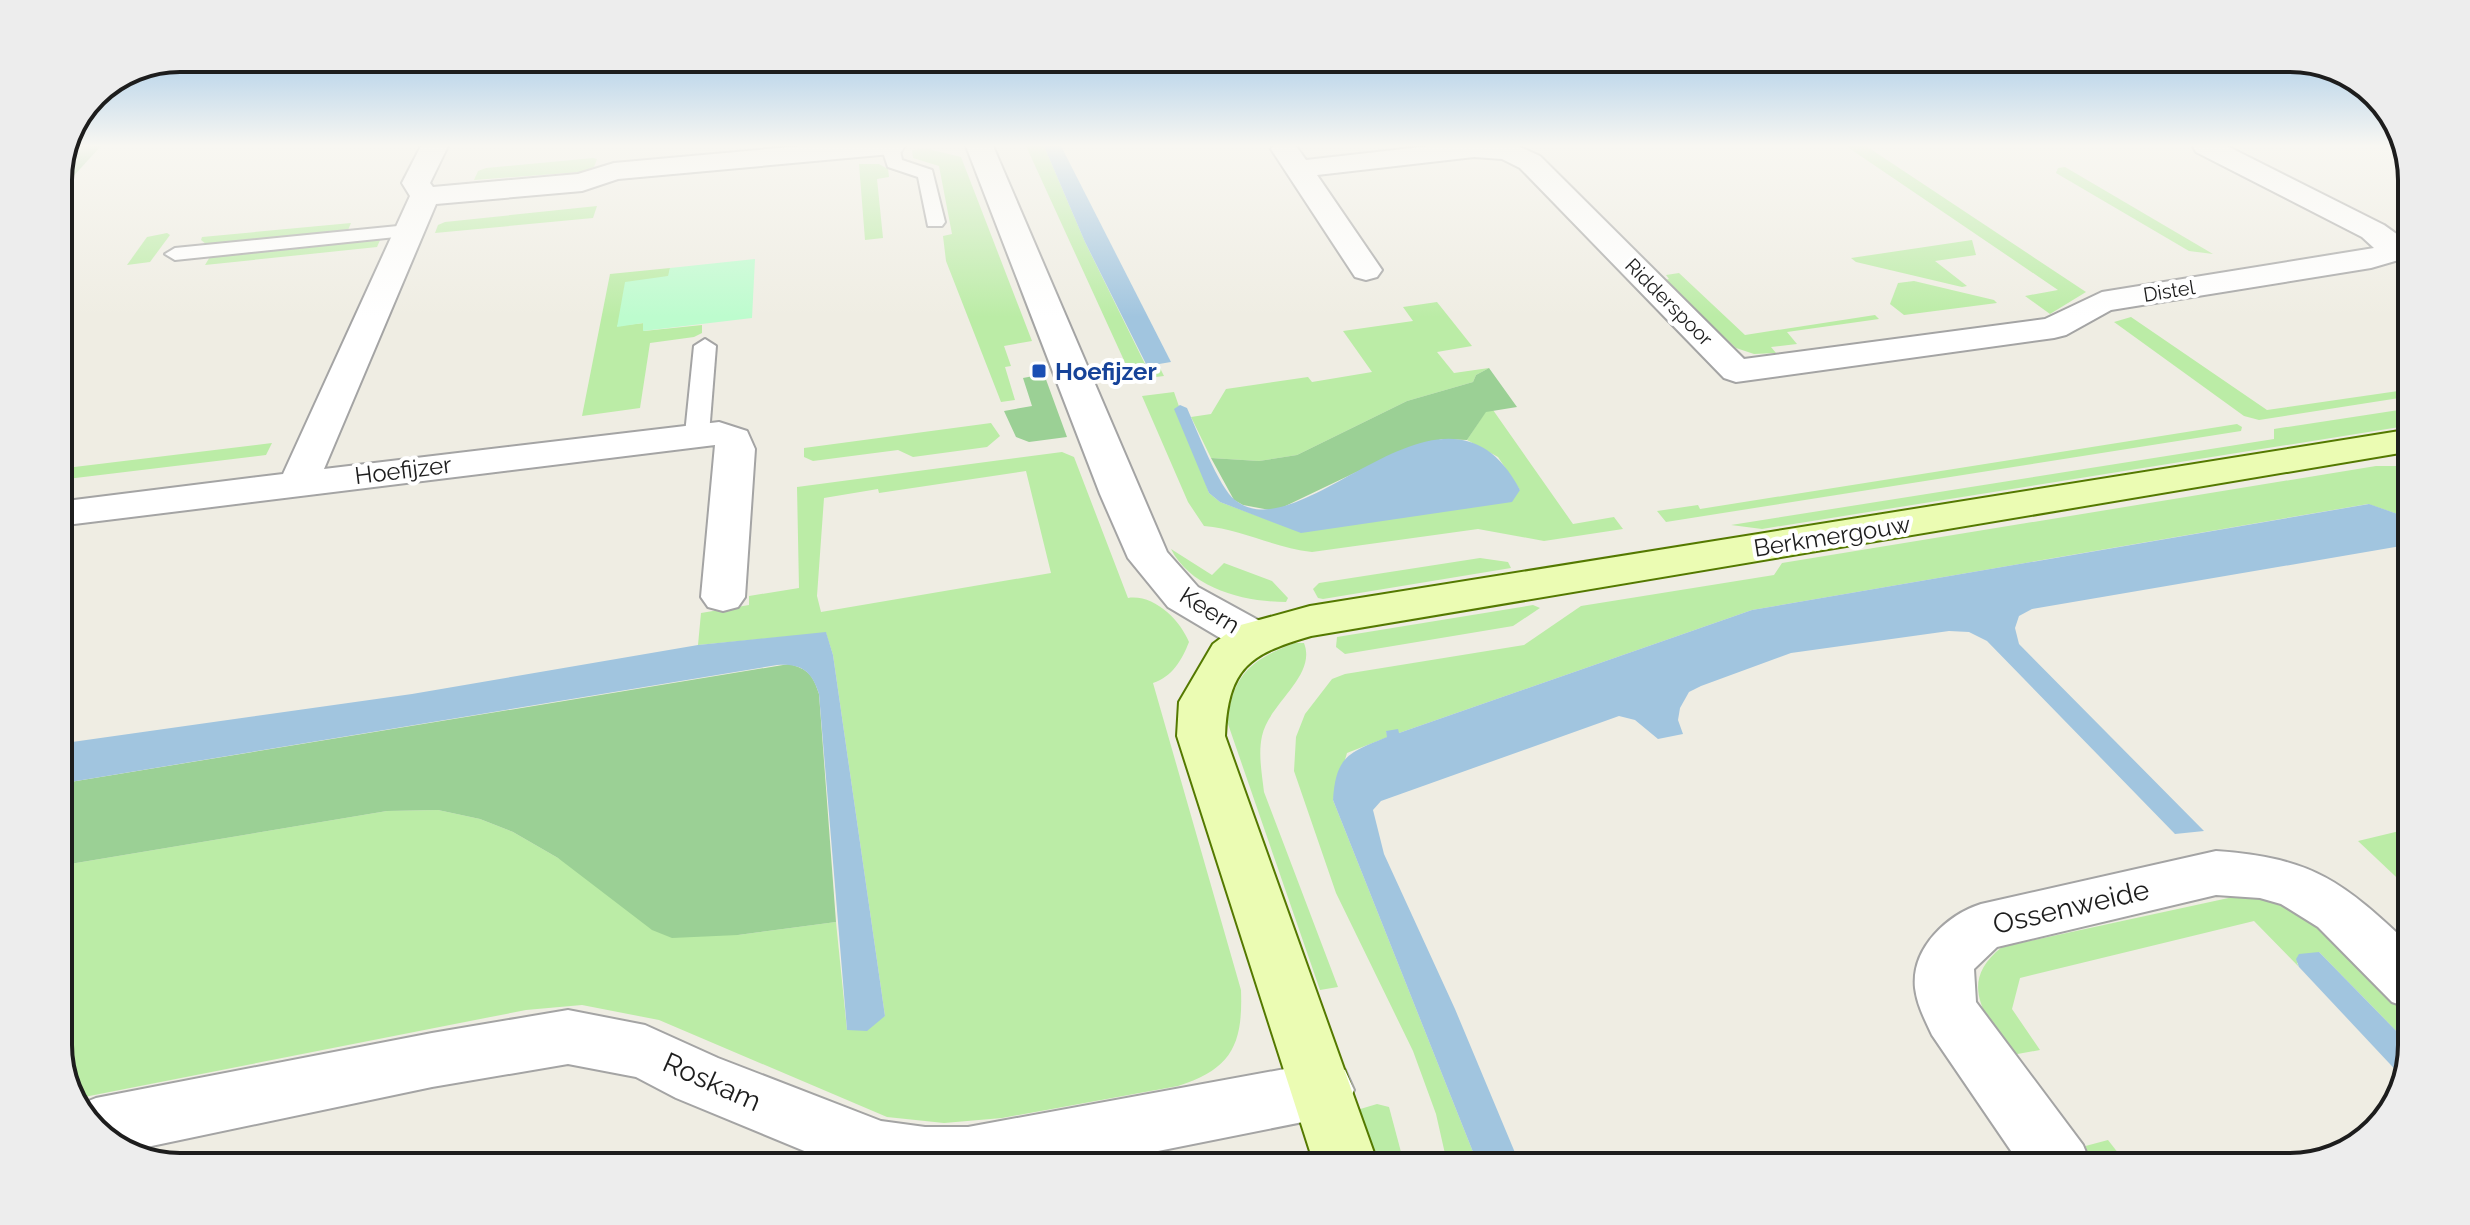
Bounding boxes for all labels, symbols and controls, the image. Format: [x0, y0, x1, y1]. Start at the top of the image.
street label: Ridderspoor [1620, 253, 1718, 351]
street label: Distel [2141, 275, 2197, 307]
place label: Hoefijzer [1055, 357, 1157, 386]
marker: Hoefijzer [1030, 362, 1048, 380]
street label: Hoefijzer [353, 450, 454, 490]
street label: Berkmergouw [1752, 509, 1913, 563]
street label: Keern [1175, 580, 1245, 640]
street label: Ossenweide [1990, 873, 2152, 941]
street label: Roskam [658, 1046, 766, 1118]

